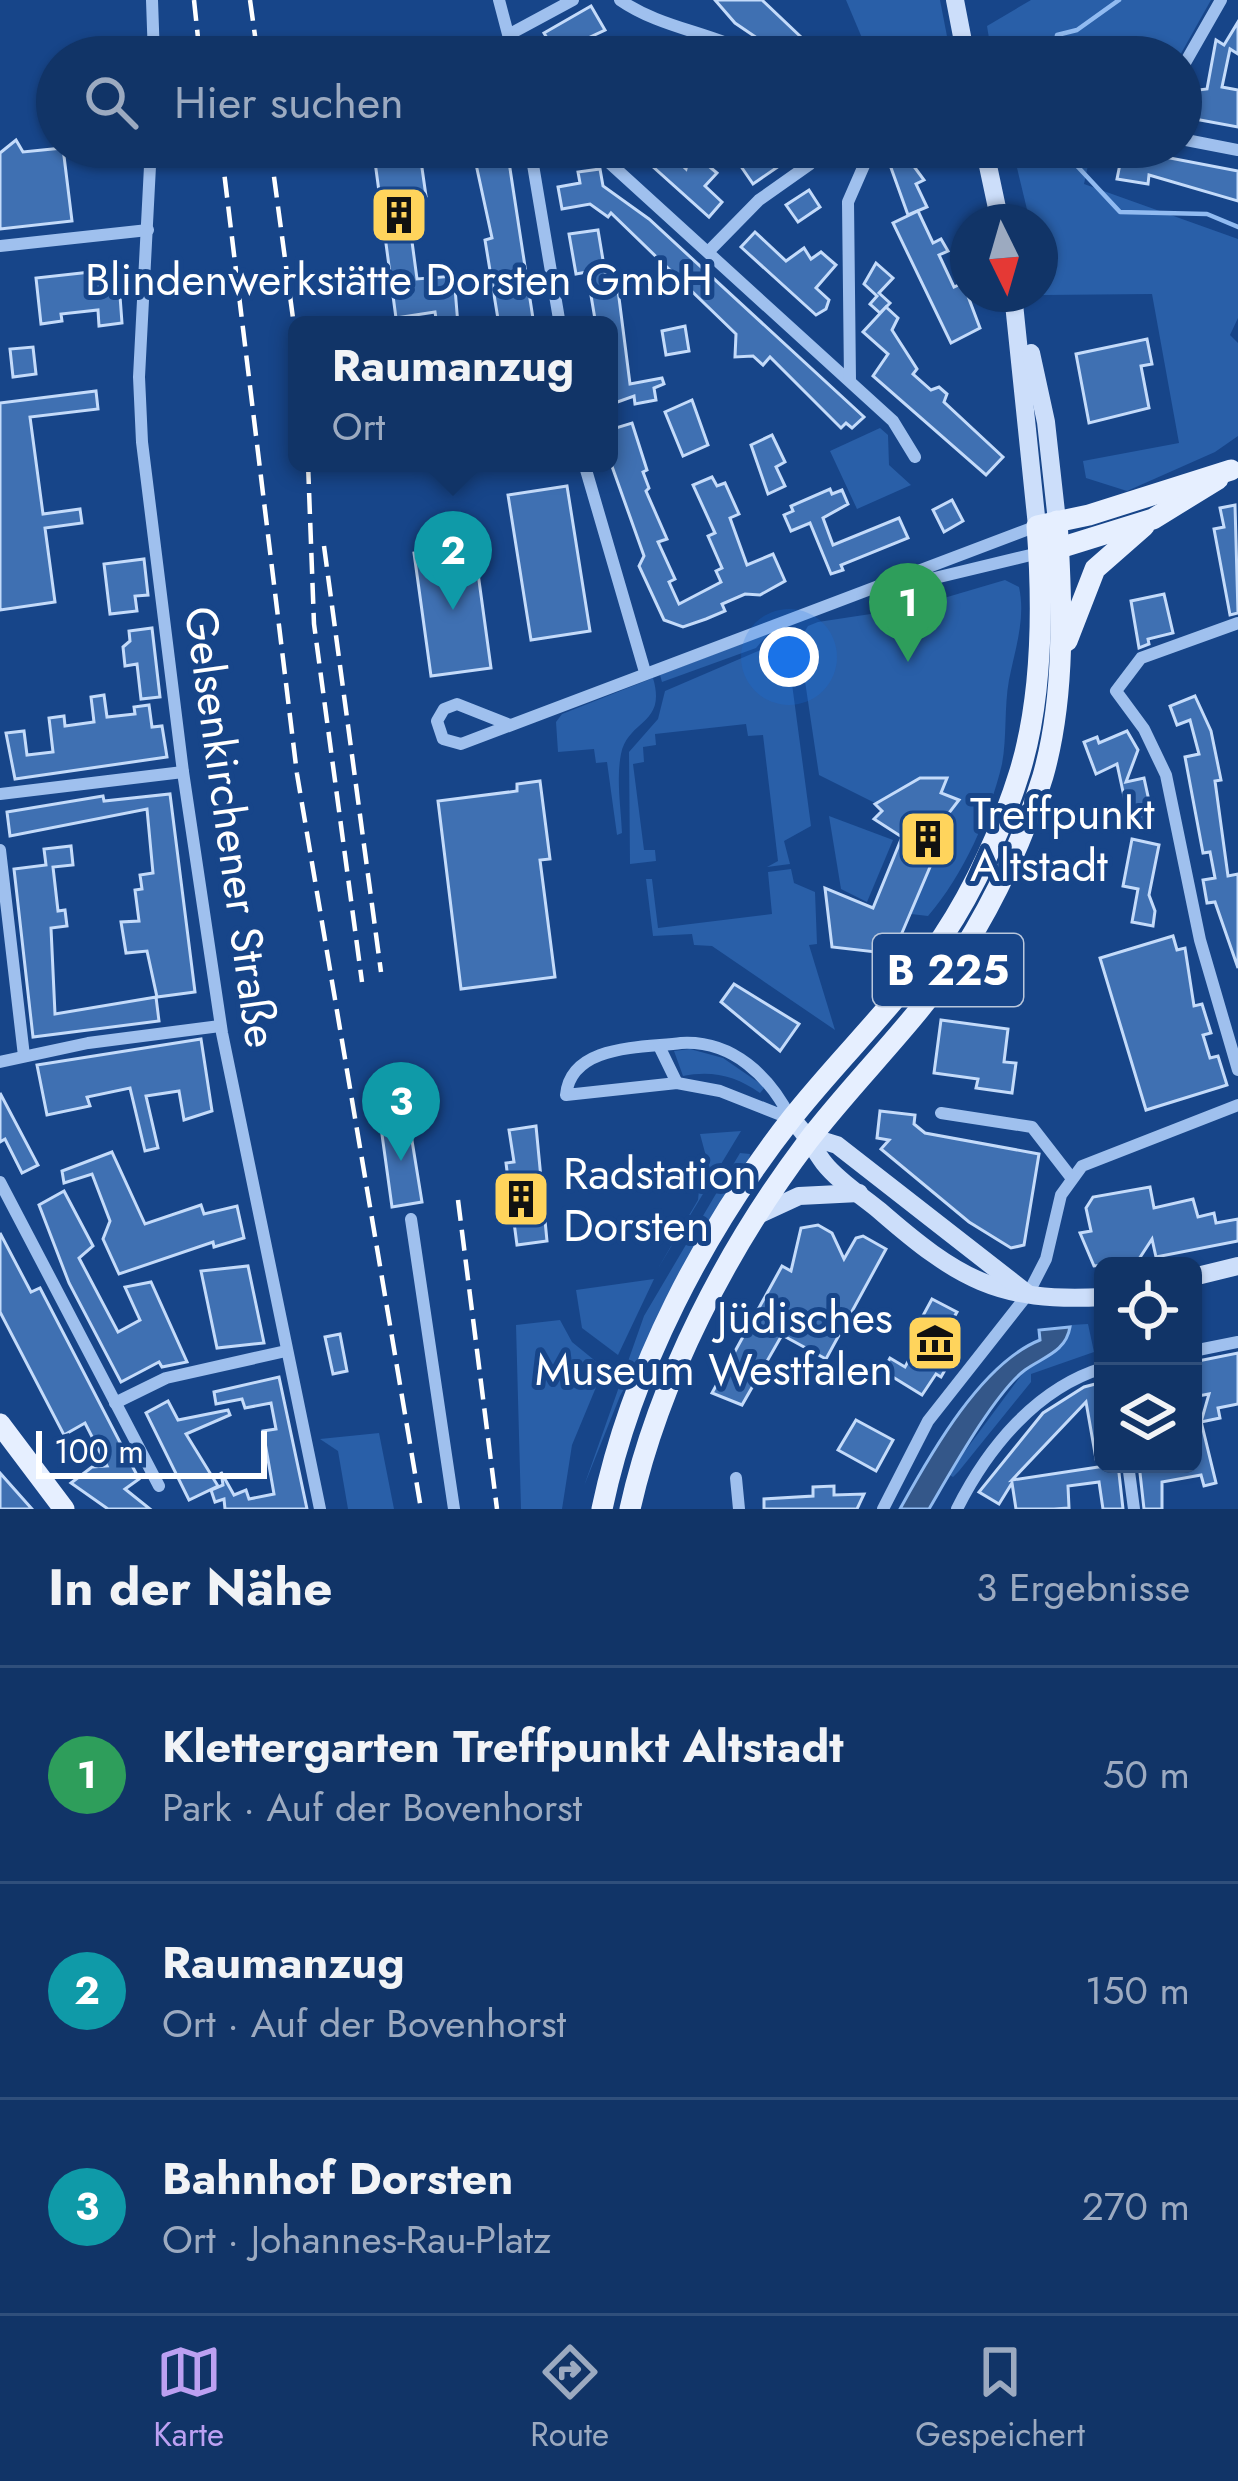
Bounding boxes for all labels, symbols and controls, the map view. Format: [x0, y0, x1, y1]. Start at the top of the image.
search box [36, 36, 1202, 168]
icon: search [78, 69, 144, 135]
text: Hier suchen [174, 70, 404, 135]
building icon: Blindenwerkstätte Dorsten GmbH [368, 184, 430, 246]
north arrow [950, 204, 1058, 312]
place label: Blindenwerkstätte Dorsten GmbH [85, 247, 713, 312]
popup [288, 316, 618, 472]
text: Raumanzug [332, 333, 574, 398]
text: Ort [332, 398, 385, 455]
pin: 2 [414, 511, 492, 610]
pin: 1 [869, 563, 947, 662]
street label: Gelsenkirchener Straße [168, 602, 294, 1052]
your location [759, 627, 819, 687]
place label: Treffpunkt Altstadt [970, 781, 1155, 898]
building icon: Treffpunkt Altstadt [897, 808, 959, 870]
road number: B 225 [873, 934, 1023, 1006]
pin: 3 [362, 1062, 440, 1161]
place label: Radstation Dorsten [563, 1141, 757, 1258]
building icon: Radstation Dorsten [490, 1168, 552, 1230]
map controls [1094, 1257, 1202, 1473]
button: locate [1094, 1257, 1202, 1365]
place label: Jüdisches Museum Westfalen [535, 1285, 893, 1402]
museum icon: Jüdisches Museum Westfalen [904, 1312, 966, 1374]
button: layers [1094, 1365, 1202, 1473]
scale bar [36, 1425, 267, 1478]
text: 100 m [54, 1428, 144, 1475]
text: In der Nähe [48, 1550, 332, 1624]
text: 3 Ergebnisse [976, 1559, 1190, 1616]
text: Klettergarten Treffpunkt Altstadt [162, 1714, 843, 1779]
text: 1 [77, 1746, 97, 1803]
text: 50 m [1102, 1746, 1190, 1803]
text: Park · Auf der Bovenhorst [162, 1779, 582, 1836]
text: Raumanzug [162, 1930, 405, 1995]
text: 2 [74, 1962, 100, 2019]
text: 150 m [1085, 1962, 1190, 2019]
text: Ort · Auf der Bovenhorst [162, 1995, 566, 2052]
text: Bahnhof Dorsten [162, 2146, 513, 2211]
text: 3 [75, 2178, 99, 2235]
text: 270 m [1082, 2178, 1190, 2235]
text: Ort · Johannes-Rau-Platz [162, 2211, 551, 2268]
tab: Karte [153, 2339, 224, 2458]
tab: Route [530, 2339, 609, 2458]
tab: Gespeichert [915, 2339, 1085, 2458]

